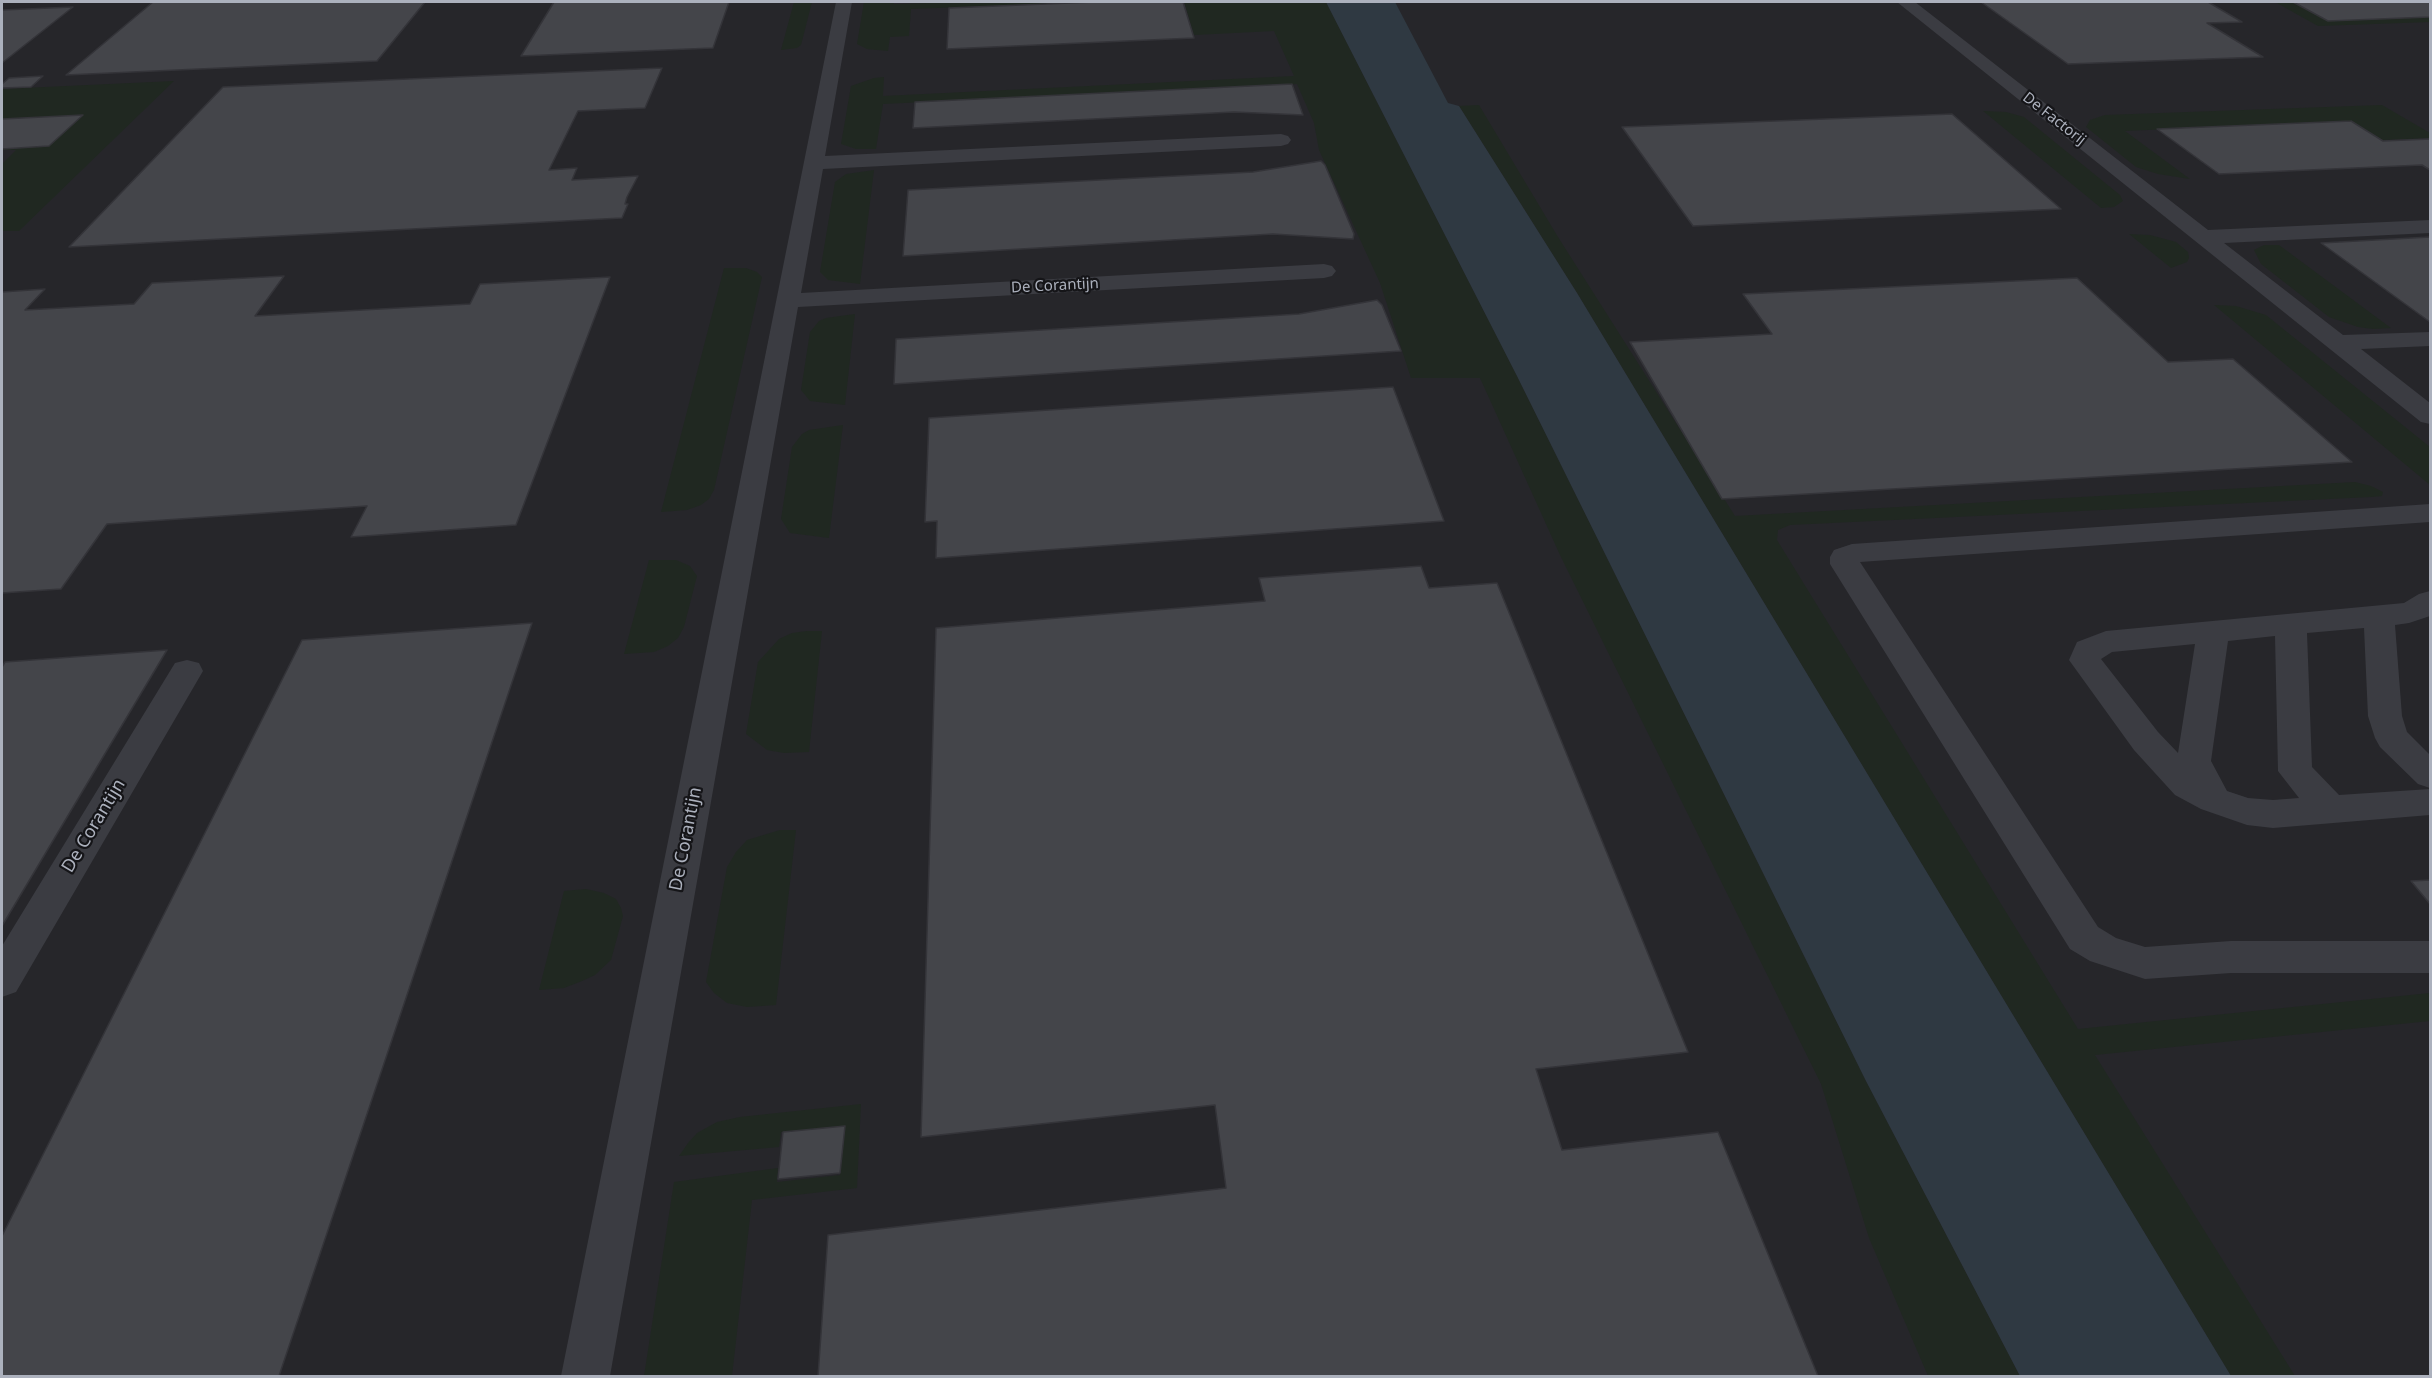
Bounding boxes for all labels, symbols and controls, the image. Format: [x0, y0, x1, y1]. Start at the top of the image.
street label: De Factorij [2019, 89, 2089, 149]
street label: De Corantijn [1011, 275, 1099, 297]
street label: De Corantijn [58, 775, 130, 877]
street label: De Corantijn [665, 785, 707, 893]

